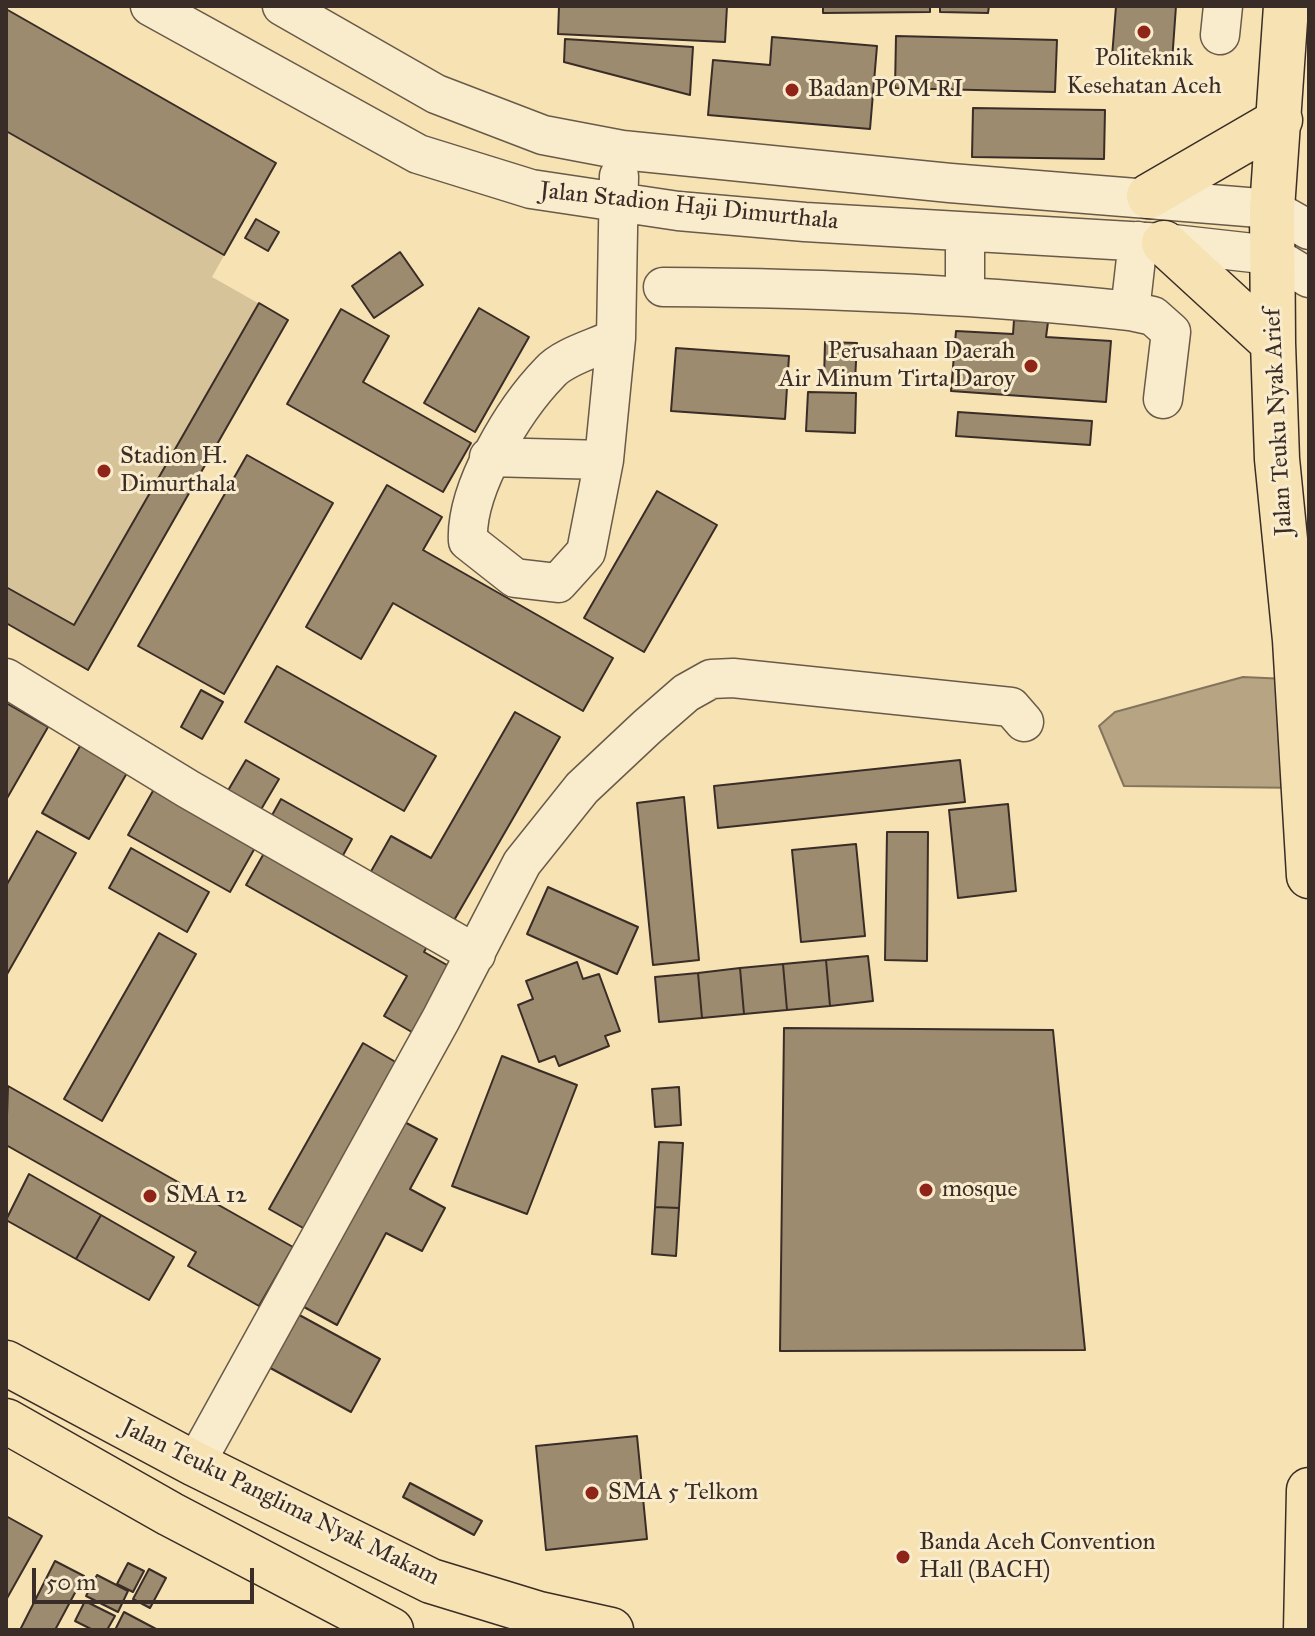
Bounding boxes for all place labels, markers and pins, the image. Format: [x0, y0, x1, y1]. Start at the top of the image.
marker: Politeknik Kesehatan Aceh [1135, 23, 1153, 41]
place label: Politeknik Kesehatan Aceh [1066, 45, 1222, 101]
place label: Badan POM RI [808, 76, 963, 104]
marker: Badan POM RI [783, 81, 801, 99]
place label: Perusahaan Daerah Air Minum Tirta Daroy [779, 338, 1015, 394]
marker: Perusahaan Daerah Air Minum Tirta Daroy [1022, 357, 1040, 375]
place label: Stadion H. Dimurthala [120, 443, 236, 499]
marker: Stadion H. Dimurthala [95, 462, 113, 480]
place label: mosque [942, 1176, 1017, 1204]
marker: mosque [917, 1181, 935, 1199]
place label: SMA 12 [166, 1182, 247, 1210]
marker: SMA 12 [141, 1187, 159, 1205]
place label: SMA 5 Telkom [608, 1479, 758, 1507]
marker: SMA 5 Telkom [583, 1484, 601, 1502]
place label: Banda Aceh Convention Hall (BACH) [919, 1529, 1156, 1585]
marker: Banda Aceh Convention Hall (BACH) [894, 1548, 912, 1566]

